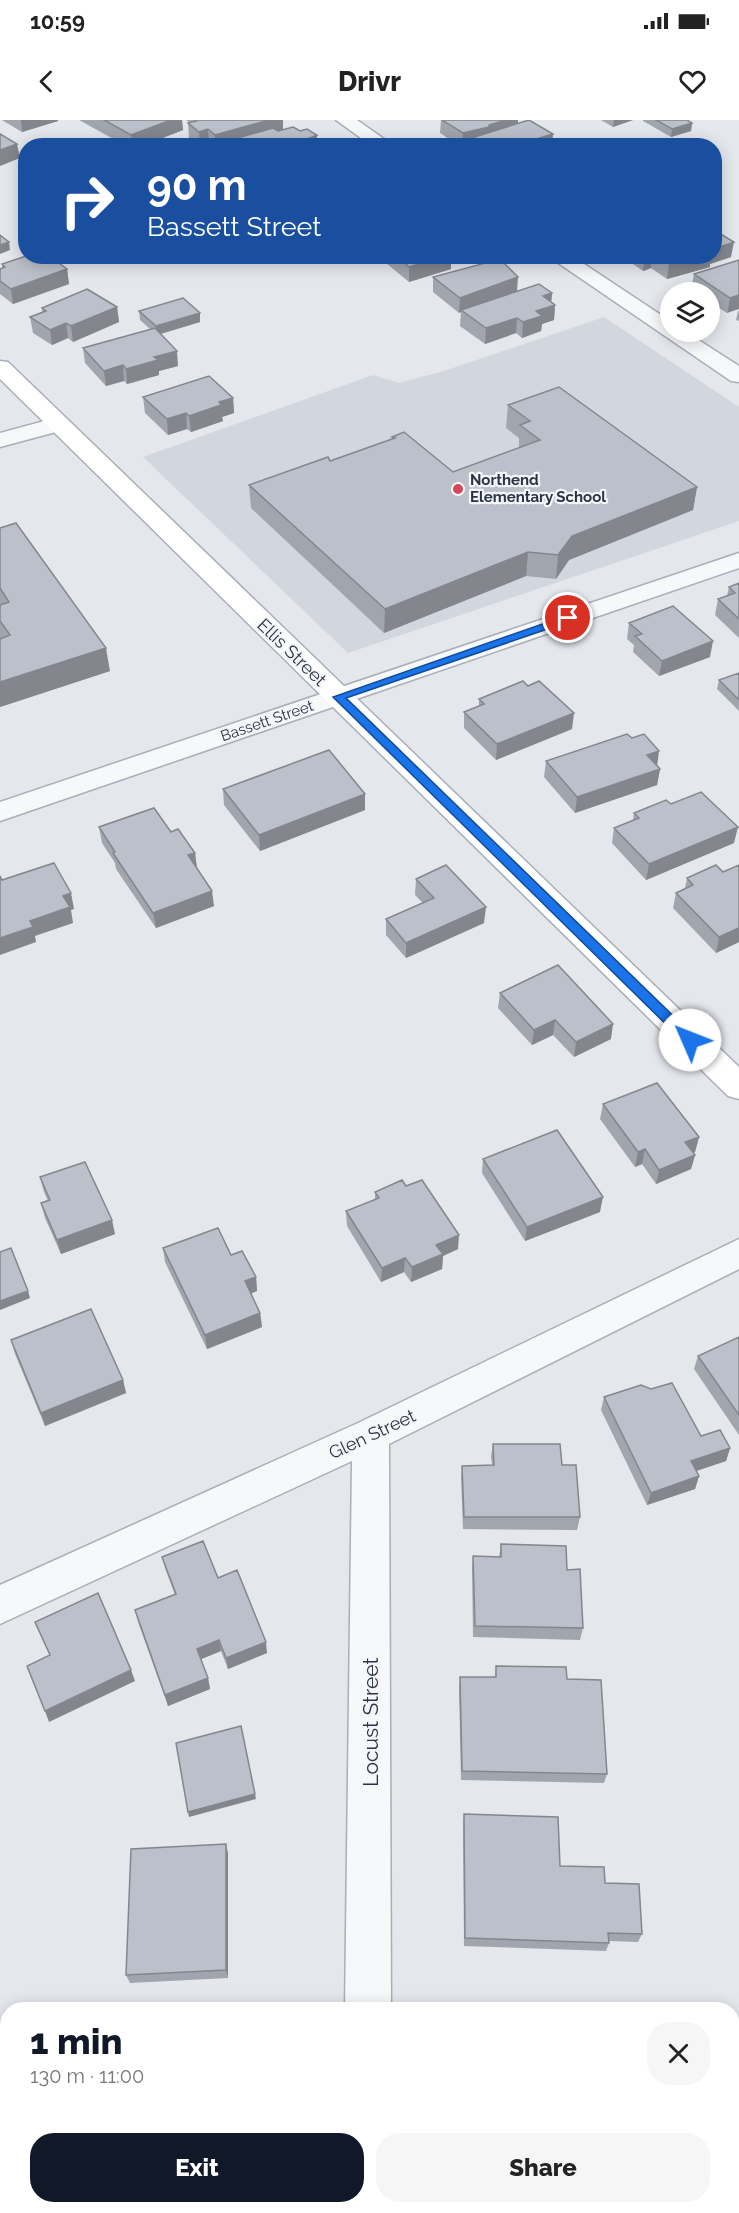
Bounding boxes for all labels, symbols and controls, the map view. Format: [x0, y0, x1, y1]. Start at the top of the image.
text: 10:59 [30, 8, 85, 34]
icon: back [30, 65, 63, 98]
icon: heart [676, 65, 709, 98]
text: Drivr [338, 66, 401, 97]
text: 90 m [147, 161, 247, 210]
icon: right [48, 162, 126, 240]
text: Bassett Street [147, 211, 321, 242]
map controls [660, 282, 720, 342]
button: layers [660, 282, 720, 342]
place label: Northend Elementary School [470, 471, 606, 506]
marker: Northend Elementary School [451, 482, 465, 496]
pin [542, 592, 593, 643]
icon: arrive [551, 601, 584, 634]
street label: Ellis Street [253, 614, 331, 690]
street label: Bassett Street [218, 697, 316, 745]
position arrow [658, 1008, 722, 1072]
street label: Glen Street [325, 1405, 419, 1463]
street label: Locust Street [358, 1657, 383, 1787]
text: 1 min [30, 2020, 122, 2062]
button: close [647, 2022, 710, 2085]
text: 130 m · 11:00 [30, 2064, 144, 2088]
button: Exit [30, 2133, 364, 2202]
button: Share [376, 2133, 710, 2202]

